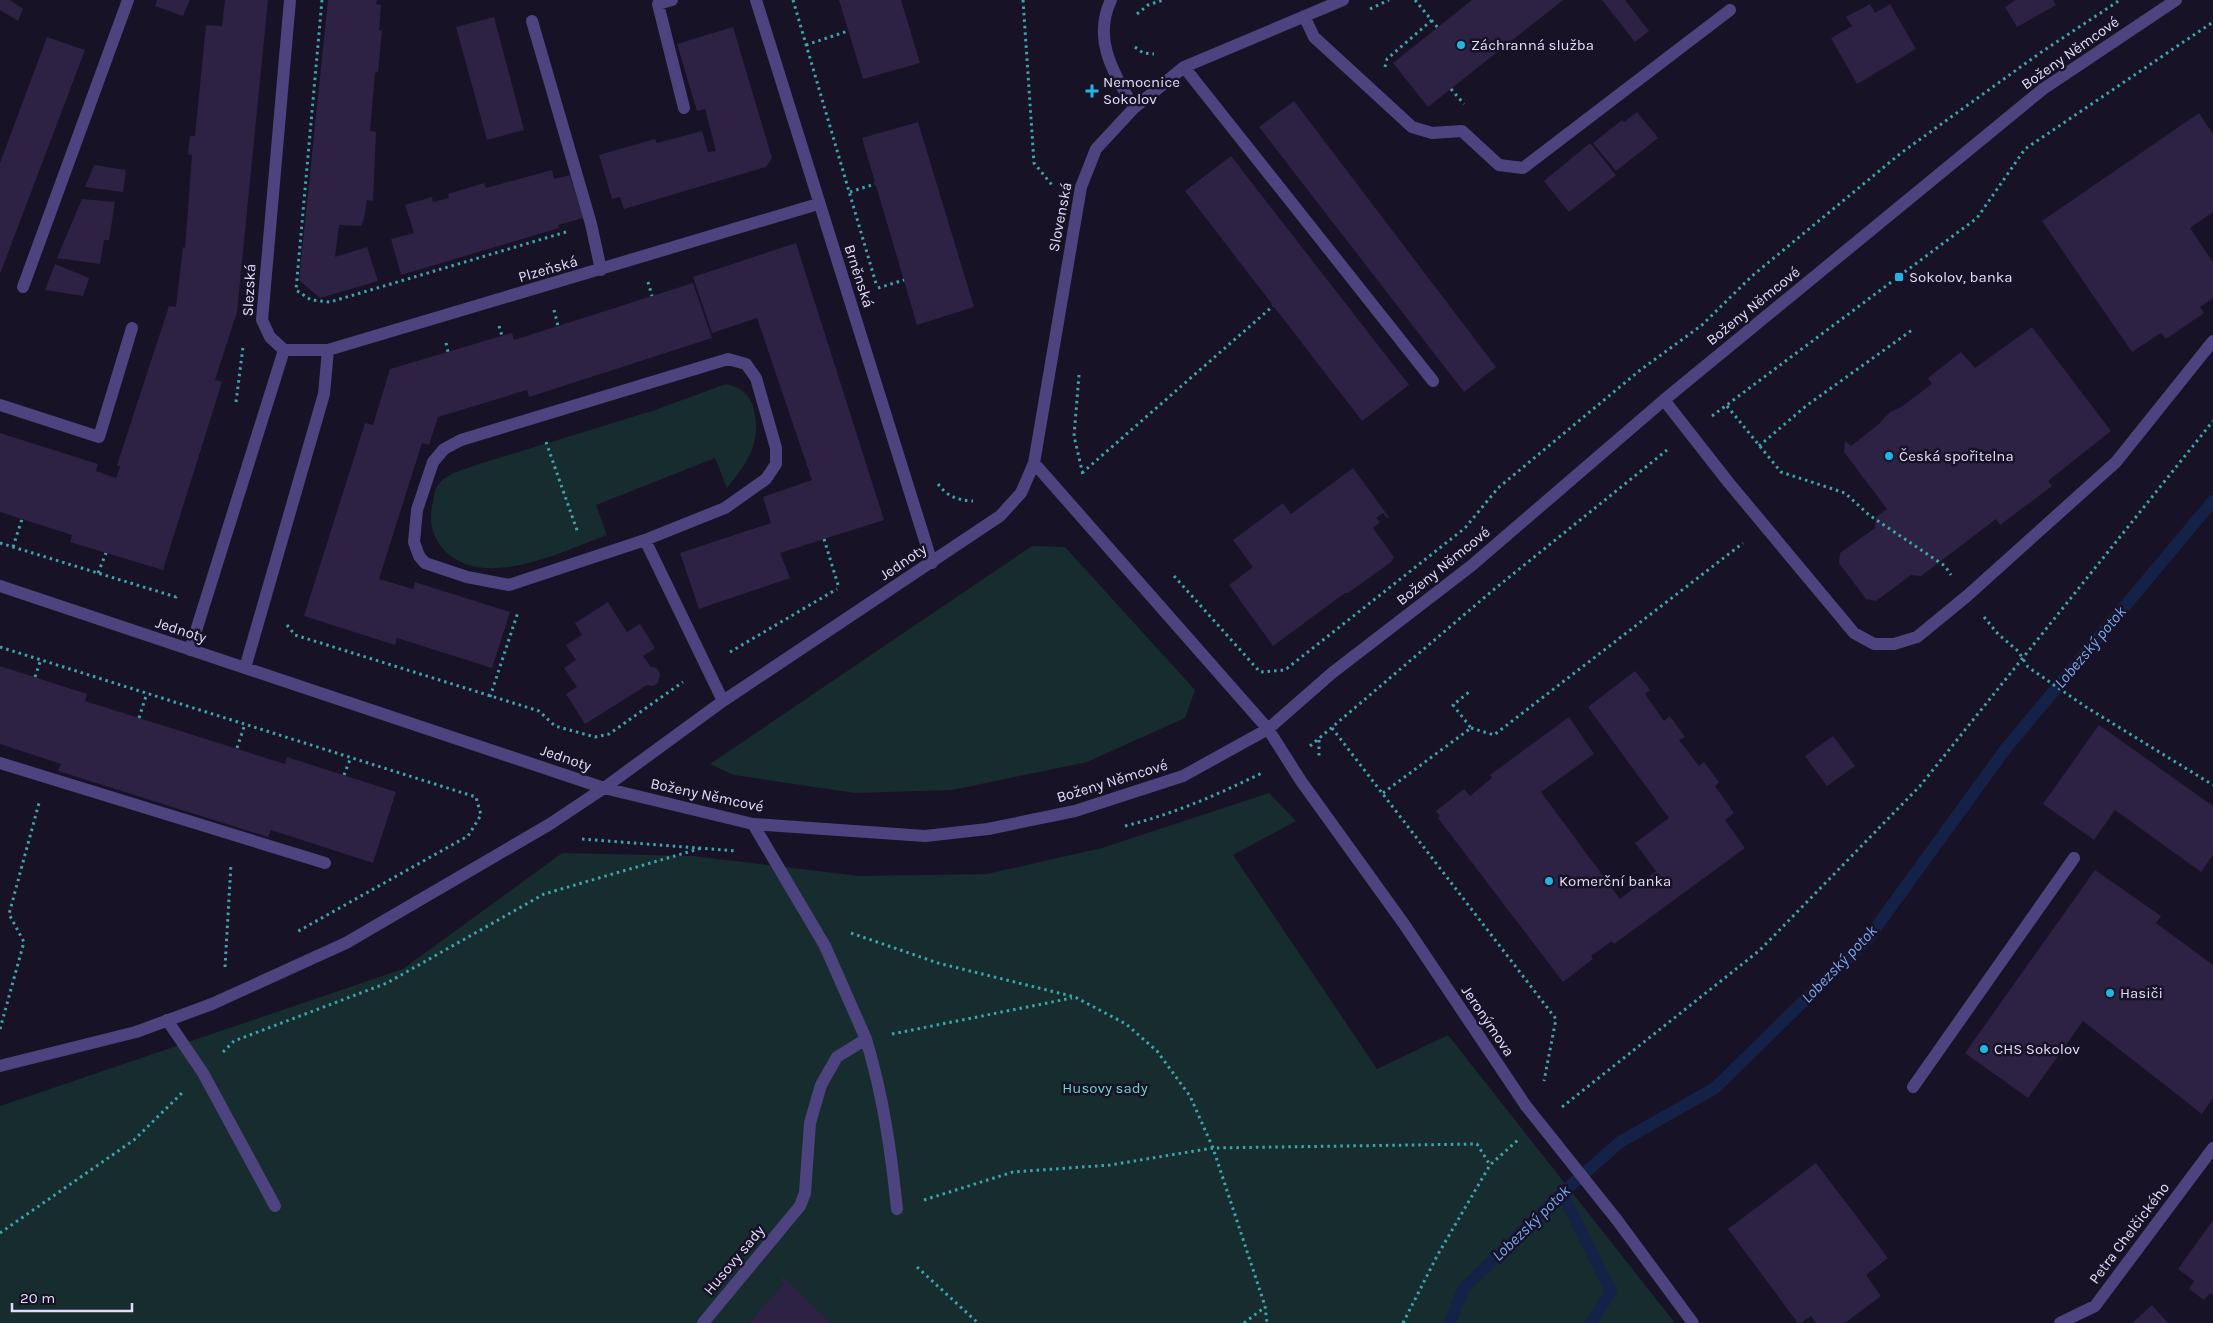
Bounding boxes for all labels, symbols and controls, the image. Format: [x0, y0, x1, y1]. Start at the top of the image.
street label: Boženy Němcové [2018, 13, 2122, 93]
place label: Záchranná služba [1471, 36, 1594, 54]
marker: Záchranná služba [1455, 39, 1467, 51]
place label: Nemocnice Sokolov [1103, 73, 1180, 108]
marker: Nemocnice Sokolov [1085, 84, 1099, 98]
street label: Slovenská [1044, 181, 1076, 253]
street label: Brněnská [840, 242, 878, 310]
street label: Plzeňská [516, 252, 580, 286]
street label: Slezská [239, 263, 259, 317]
street label: Boženy Němcové [1703, 263, 1803, 349]
place label: Sokolov, banka [1909, 268, 2012, 286]
marker: Sokolov, banka [1893, 271, 1905, 283]
place label: Česká spořitelna [1899, 447, 2014, 465]
marker: Česká spořitelna [1883, 450, 1895, 462]
street label: Boženy Němcové [1393, 523, 1493, 609]
street label: Jednoty [876, 540, 930, 584]
water label: Lobezský potok [2050, 602, 2130, 692]
street label: Jednoty [153, 613, 209, 647]
street label: Jednoty [538, 741, 594, 775]
street label: Boženy Němcové [1054, 756, 1170, 806]
street label: Boženy Němcové [649, 774, 765, 816]
place label: Komerční banka [1559, 872, 1671, 890]
marker: Komerční banka [1543, 875, 1555, 887]
water label: Lobezský potok [1797, 920, 1881, 1007]
street label: Jeronýmova [1458, 982, 1518, 1060]
place label: Hasiči [2120, 984, 2163, 1002]
marker: Hasiči [2104, 987, 2116, 999]
place label: CHS Sokolov [1994, 1040, 2080, 1058]
marker: CHS Sokolov [1978, 1043, 1990, 1055]
park label: Husovy sady [1062, 1079, 1148, 1097]
street label: Petra Chelčického [2085, 1179, 2173, 1287]
water label: Lobezský potok [1488, 1181, 1575, 1265]
street label: Husovy sady [700, 1222, 768, 1298]
scale bar [12, 1280, 132, 1312]
text: 20 m [20, 1289, 55, 1307]

